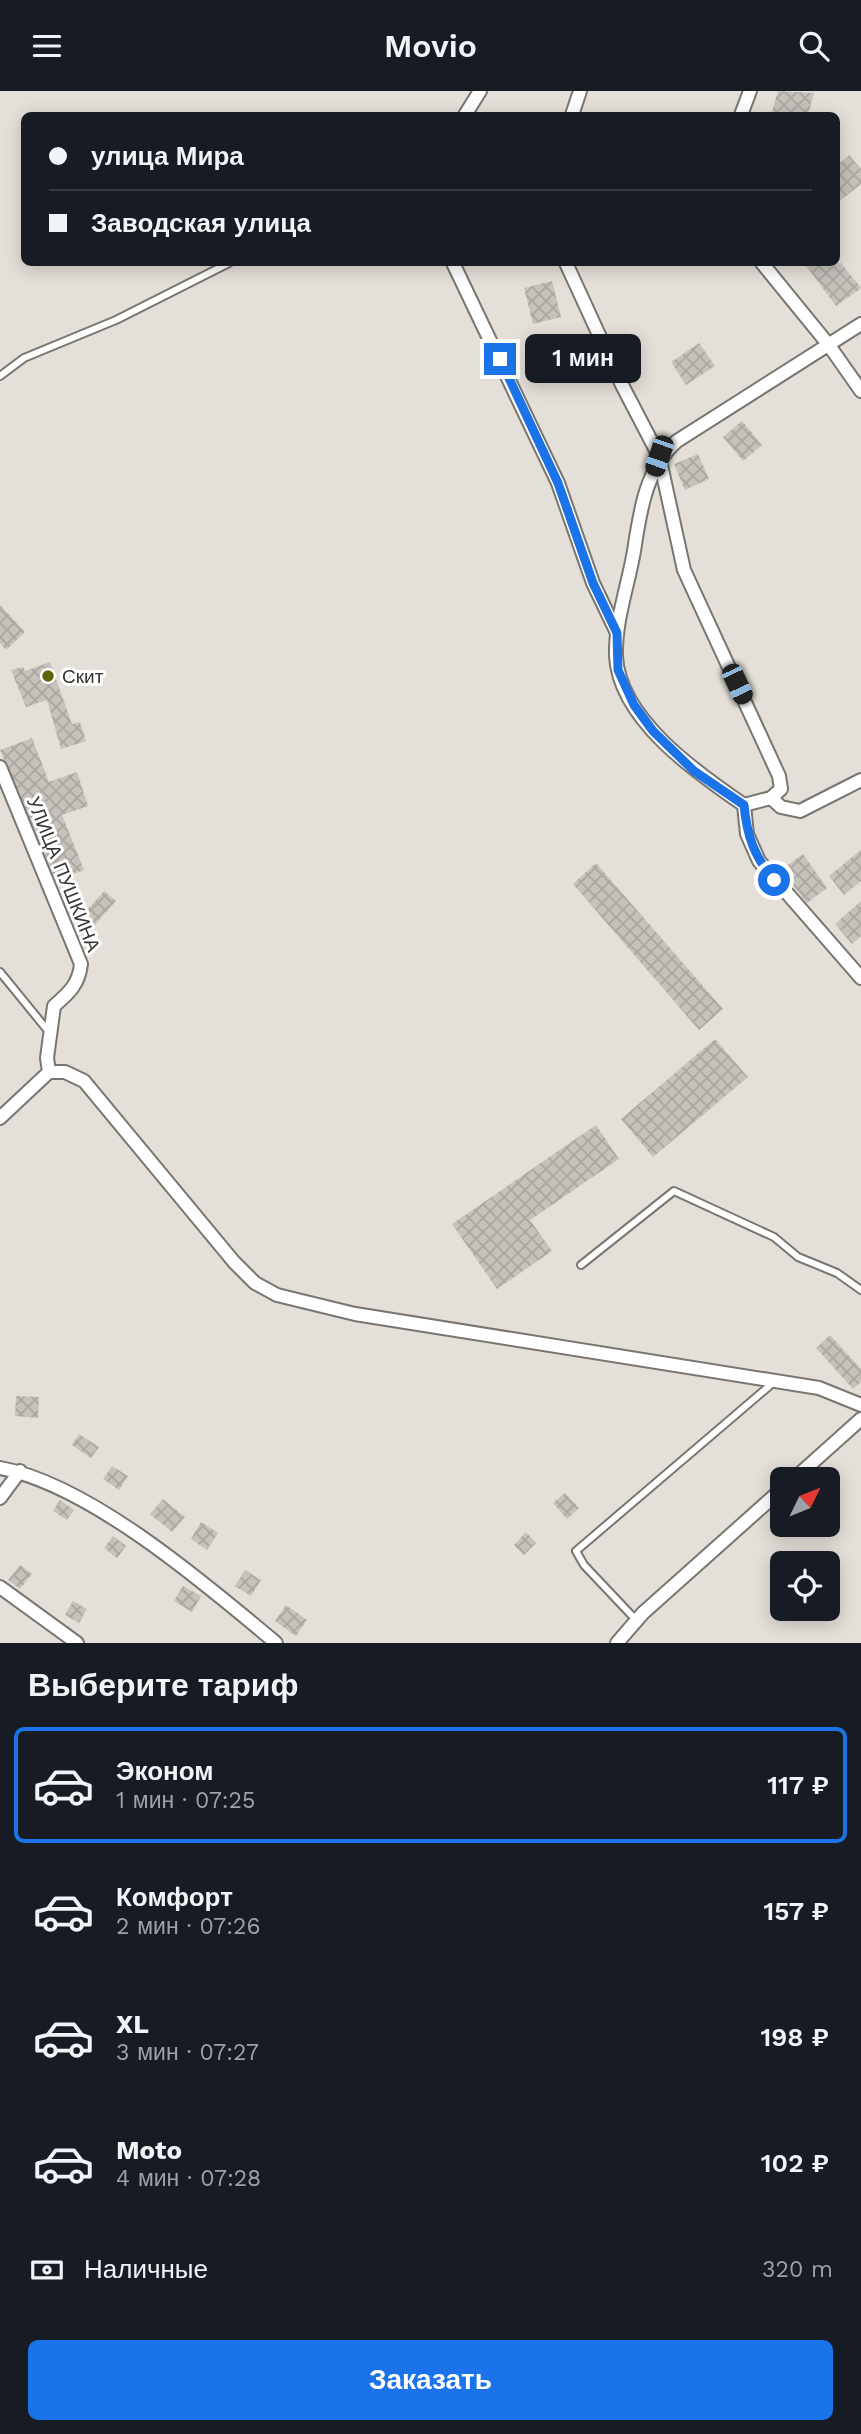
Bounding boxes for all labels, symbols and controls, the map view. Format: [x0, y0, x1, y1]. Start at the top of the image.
icon: menu [28, 27, 66, 65]
text: Movio [384, 27, 477, 65]
icon: search [795, 27, 833, 65]
text: улица Мира [91, 141, 244, 171]
text: Заводская улица [91, 208, 311, 238]
callout: 1 мин [524, 335, 640, 383]
route end [484, 343, 516, 375]
text: 1 мин [552, 345, 614, 372]
car [643, 433, 676, 479]
car [719, 661, 756, 707]
place label: Скит [62, 665, 104, 688]
marker: Скит [40, 668, 56, 684]
street label: УЛИЦА ПУШКИНА [22, 793, 105, 955]
route start [758, 864, 790, 896]
north arrow [770, 1467, 840, 1537]
map controls [770, 1467, 840, 1621]
button: locate [770, 1551, 840, 1621]
text: Выберите тариф [28, 1666, 299, 1704]
icon: car [32, 1754, 95, 1817]
text: Эконом [116, 1756, 214, 1786]
text: 117 ₽ [767, 1770, 829, 1800]
text: 1 мин · 07:25 [116, 1787, 255, 1814]
icon: car [32, 1880, 95, 1943]
text: Комфорт [116, 1882, 233, 1912]
text: 157 ₽ [763, 1896, 829, 1926]
text: 2 мин · 07:26 [116, 1913, 260, 1940]
icon: car [32, 2006, 95, 2069]
text: XL [116, 2009, 149, 2039]
text: 198 ₽ [760, 2022, 829, 2052]
text: 3 мин · 07:27 [116, 2039, 259, 2066]
icon: car [32, 2132, 95, 2195]
text: Moto [116, 2135, 182, 2165]
text: 102 ₽ [761, 2148, 829, 2178]
text: 4 мин · 07:28 [116, 2165, 261, 2192]
icon: cash [28, 2251, 66, 2289]
text: Наличные [84, 2254, 208, 2284]
text: 320 m [762, 2256, 833, 2283]
button: Заказать [28, 2340, 833, 2420]

